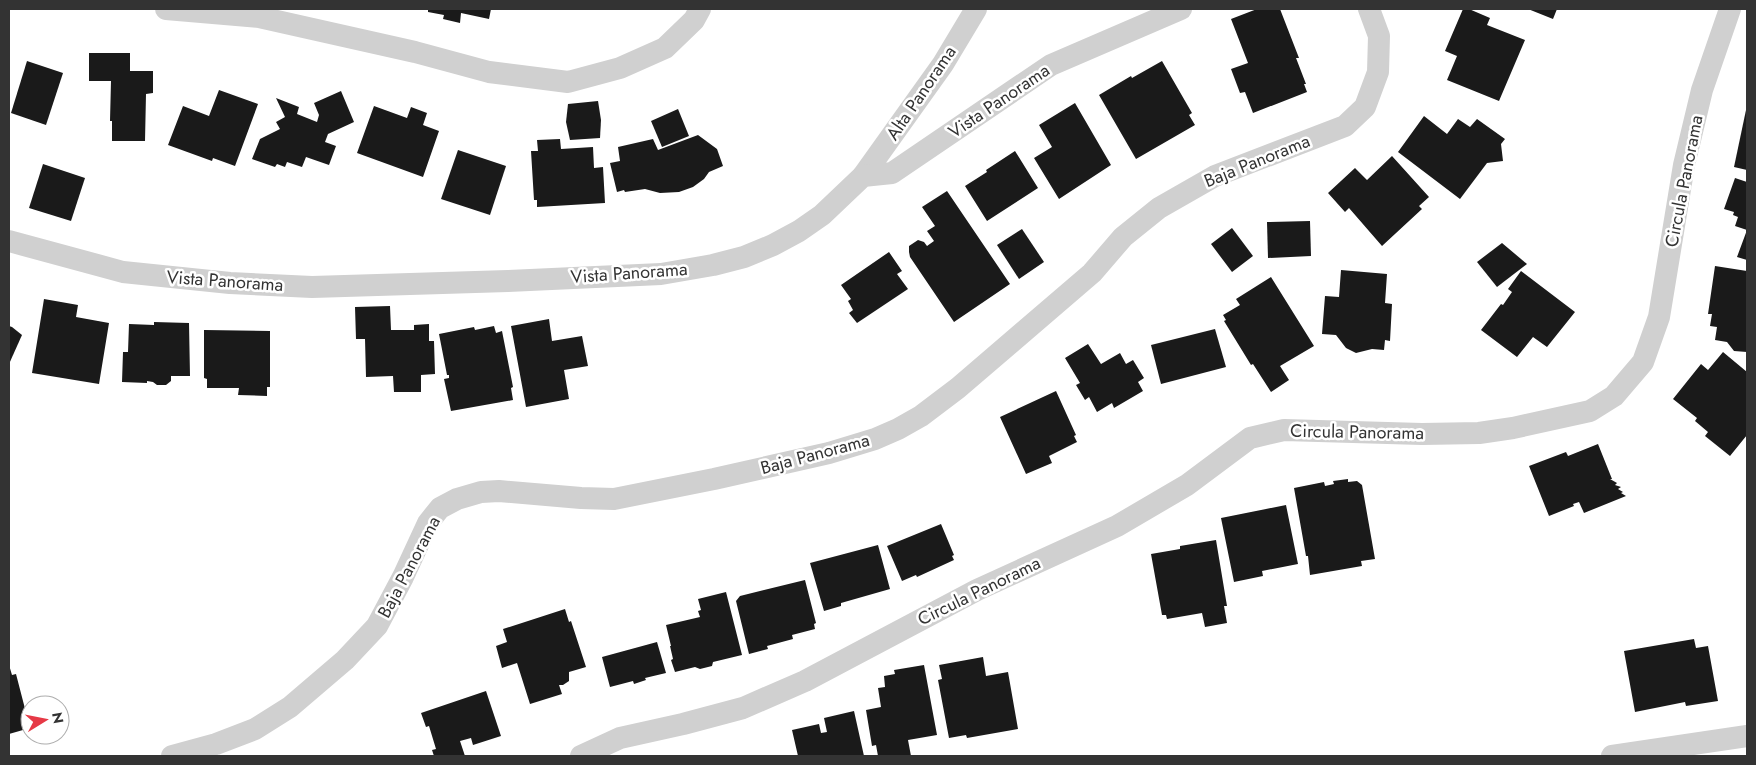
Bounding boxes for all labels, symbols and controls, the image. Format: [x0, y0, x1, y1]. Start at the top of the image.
street label: Alta Panorama [880, 40, 962, 146]
street label: Vista Panorama [943, 58, 1055, 144]
street label: Circula Panorama [1658, 113, 1710, 249]
street label: Baja Panorama [1200, 128, 1314, 194]
street label: Vista Panorama [570, 256, 688, 290]
street label: Vista Panorama [166, 264, 284, 298]
street label: Circula Panorama [1290, 418, 1424, 446]
street label: Baja Panorama [758, 427, 872, 481]
street label: Baja Panorama [371, 511, 447, 623]
street label: Circula Panorama [913, 550, 1045, 632]
north arrow [20, 695, 70, 745]
text: N [47, 711, 69, 725]

